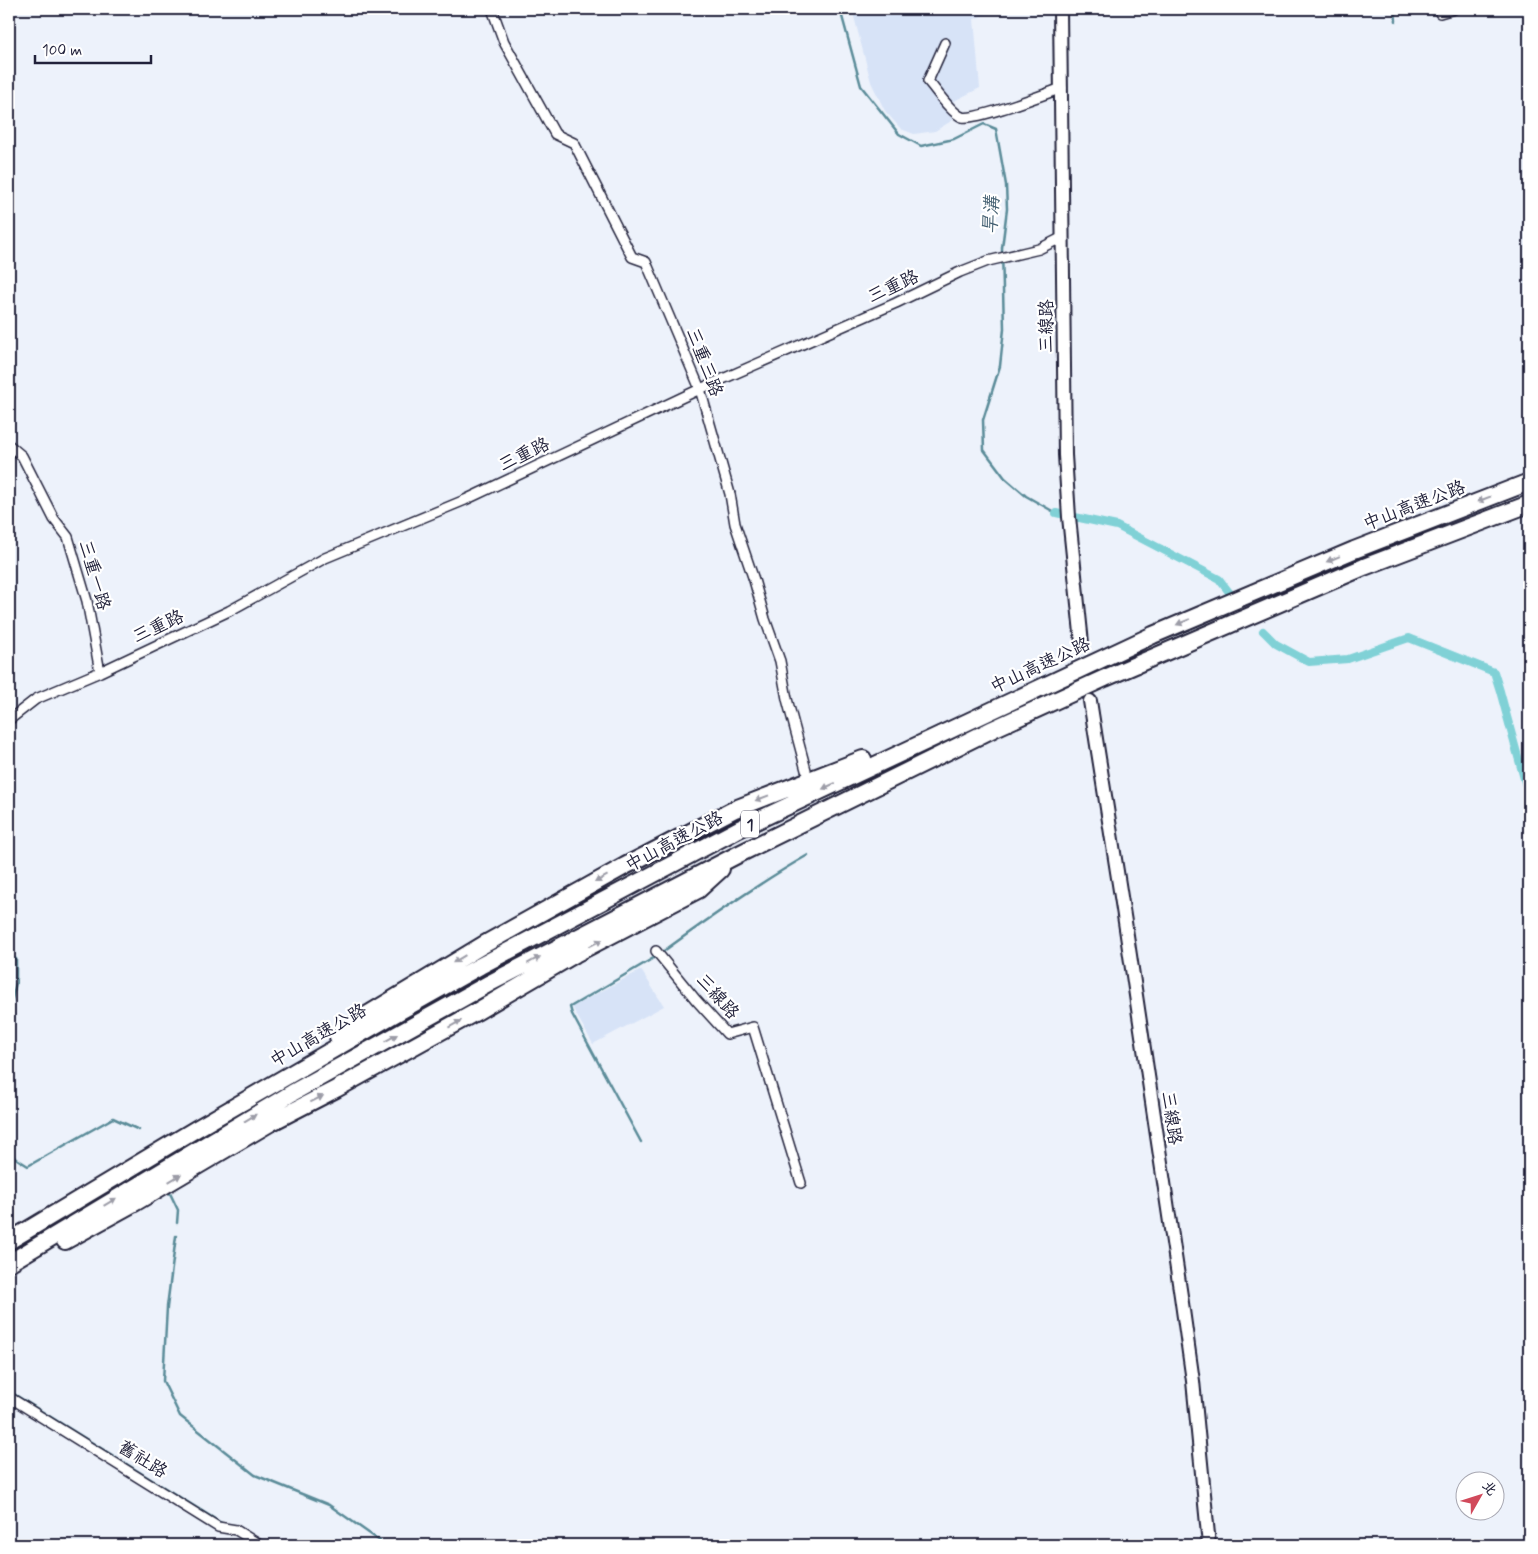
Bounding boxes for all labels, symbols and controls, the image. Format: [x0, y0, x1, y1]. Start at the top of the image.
scale bar [35, 32, 151, 64]
text: 100 m [42, 41, 82, 61]
water label: 旱溝 [978, 193, 1005, 235]
street label: 三重路 [864, 265, 923, 309]
street label: 三線路 [1035, 299, 1059, 353]
street label: 三重三路 [680, 324, 728, 400]
street label: 三重路 [495, 432, 554, 478]
street label: 中山高速公路 [1360, 475, 1469, 536]
one-way arrow [1477, 496, 1491, 504]
street label: 三重一路 [73, 537, 115, 613]
one-way arrow [1326, 556, 1340, 564]
street label: 三重路 [129, 605, 188, 649]
one-way arrow [1176, 619, 1190, 627]
street label: 中山高速公路 [986, 632, 1094, 700]
one-way arrow [822, 783, 836, 791]
one-way arrow [755, 795, 769, 803]
street label: 中山高速公路 [621, 806, 728, 878]
road number: 1 [741, 811, 759, 838]
one-way arrow [594, 875, 608, 883]
one-way arrow [589, 939, 603, 947]
one-way arrow [453, 954, 466, 963]
one-way arrow [526, 956, 541, 964]
street label: 三線路 [690, 969, 744, 1025]
street label: 中山高速公路 [266, 998, 371, 1073]
one-way arrow [449, 1019, 462, 1028]
one-way arrow [384, 1033, 397, 1042]
street label: 三線路 [1155, 1090, 1187, 1147]
one-way arrow [309, 1095, 324, 1103]
one-way arrow [243, 1114, 256, 1123]
one-way arrow [168, 1174, 181, 1183]
one-way arrow [104, 1197, 117, 1206]
street label: 舊社路 [113, 1435, 172, 1484]
north arrow [1456, 1472, 1506, 1522]
text: 北 [1478, 1477, 1501, 1500]

